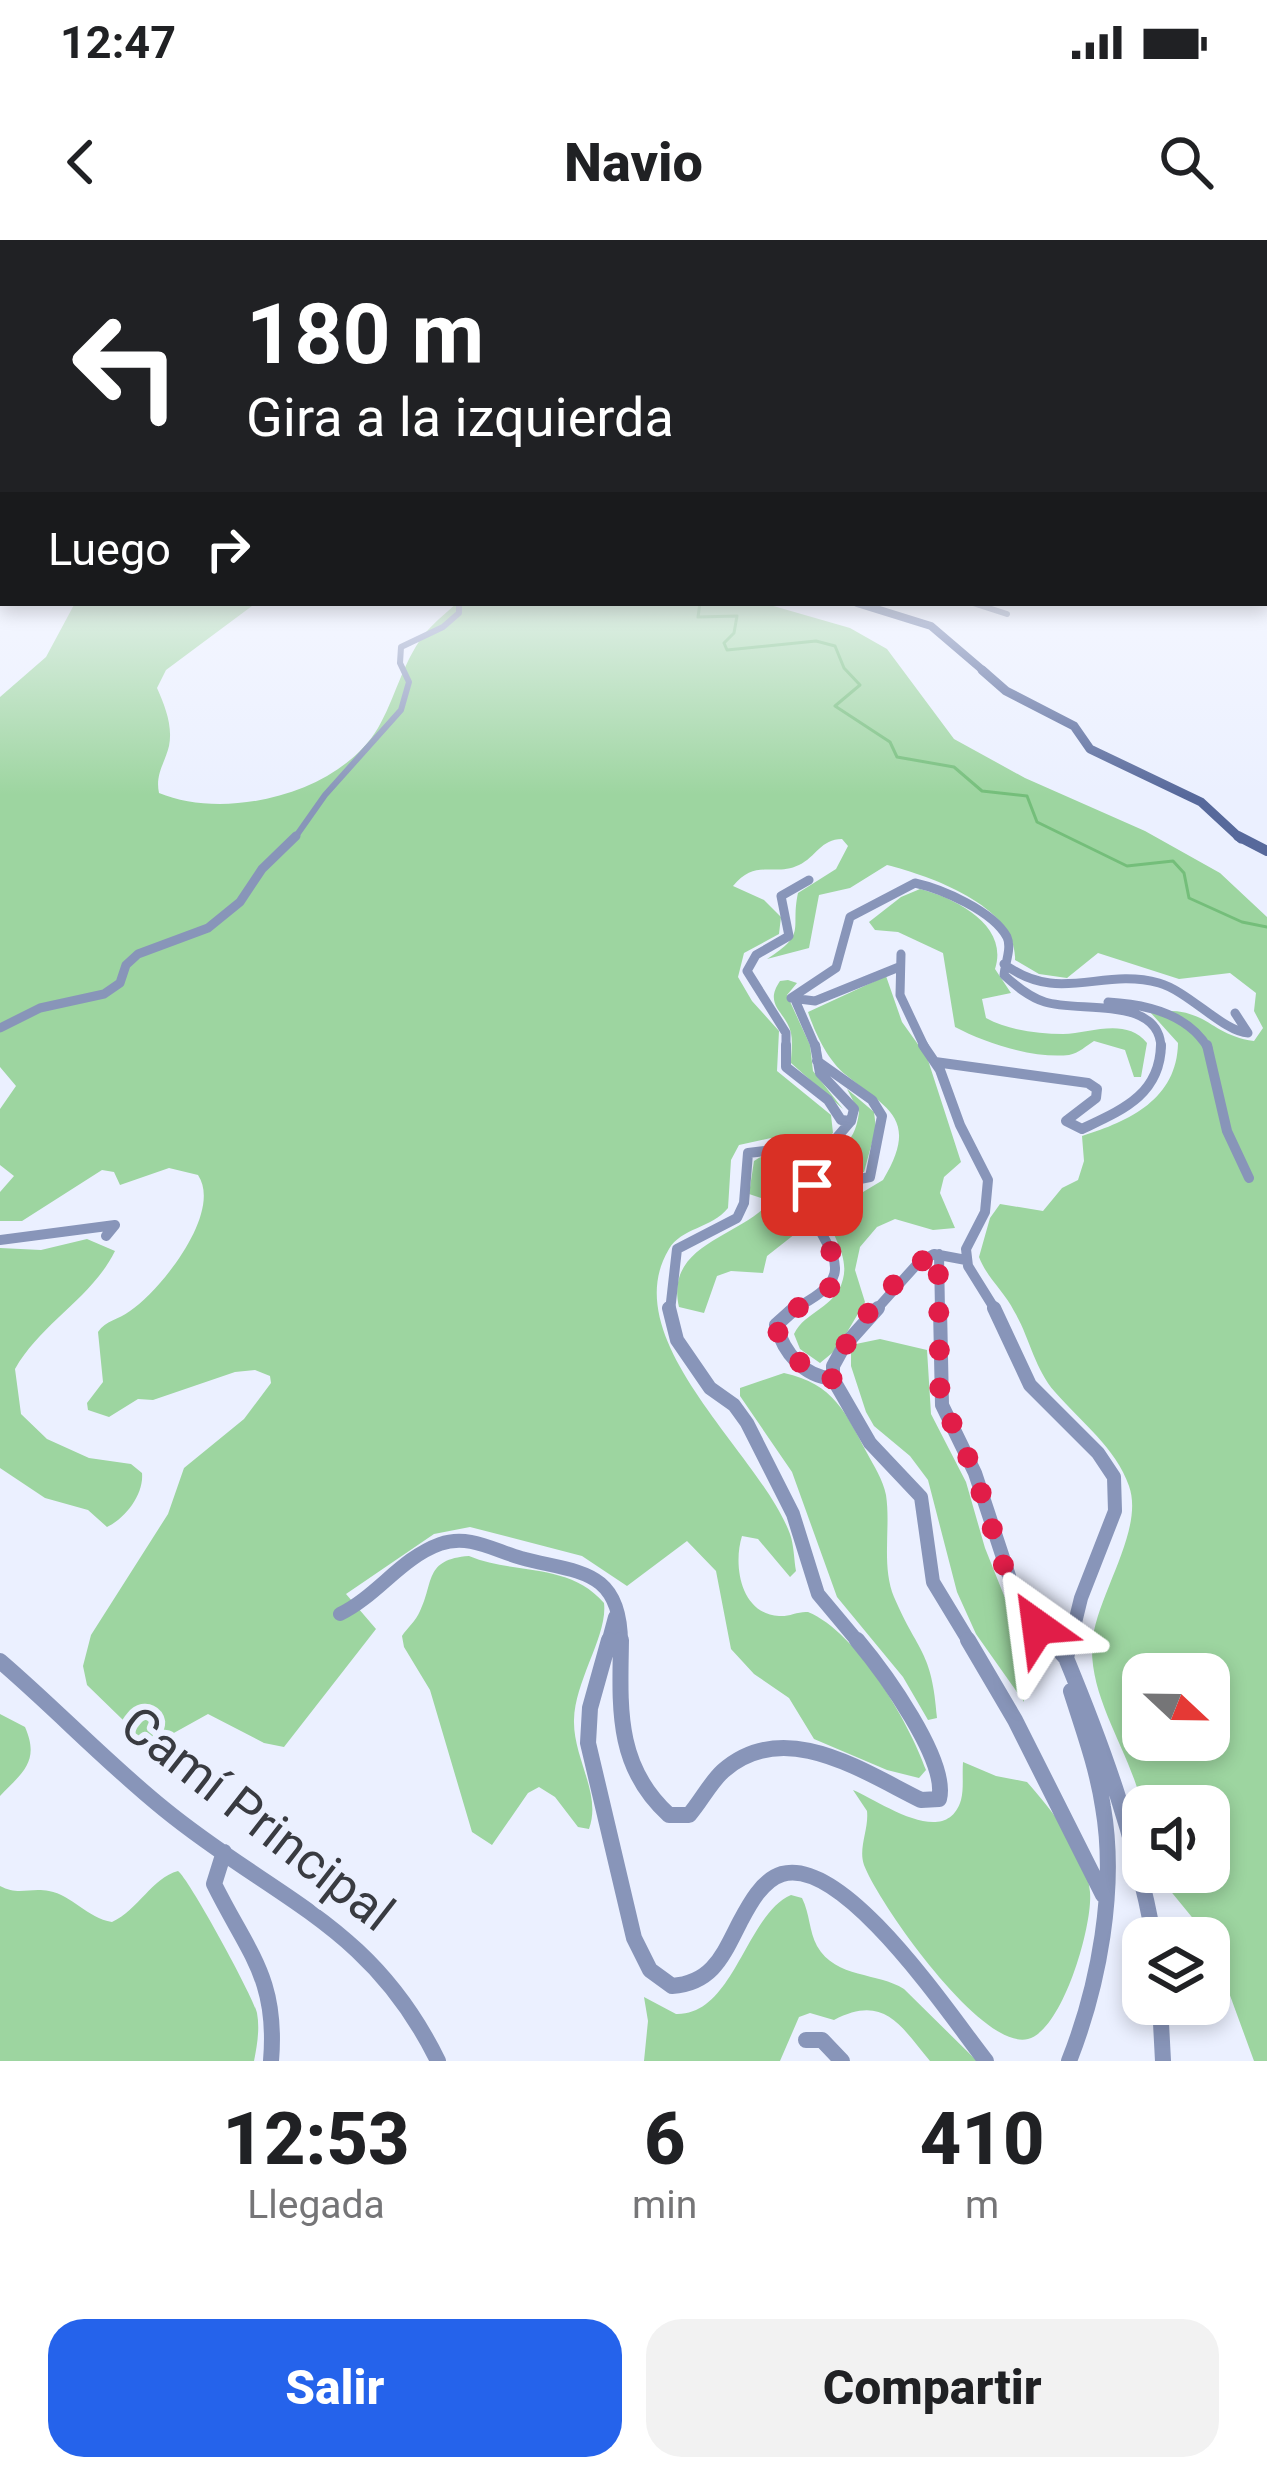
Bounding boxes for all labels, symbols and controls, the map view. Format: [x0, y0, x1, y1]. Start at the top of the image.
text: 12:47 [60, 16, 176, 69]
icon: back [48, 129, 114, 195]
icon: search [1153, 129, 1219, 195]
text: Navio [564, 131, 703, 194]
text: 180 m [246, 285, 484, 384]
icon: left [48, 288, 204, 444]
text: Gira a la izquierda [246, 386, 674, 449]
icon: right [195, 516, 261, 582]
text: Luego [48, 523, 171, 576]
pin [761, 1134, 863, 1236]
icon: arrive [779, 1152, 845, 1218]
position arrow [975, 1564, 1101, 1690]
north arrow [1122, 1653, 1230, 1761]
map controls [1122, 1653, 1230, 2025]
street label: Camí Principal [110, 1694, 405, 1943]
button: sound [1122, 1785, 1230, 1893]
button: layers [1122, 1917, 1230, 2025]
text: 12:53 [223, 2097, 410, 2182]
text: 6 [644, 2097, 685, 2182]
text: 410 [920, 2097, 1044, 2182]
text: Llegada [247, 2182, 385, 2228]
text: min [632, 2182, 697, 2228]
text: m [965, 2182, 999, 2228]
button: Salir [48, 2319, 622, 2457]
button: Compartir [646, 2319, 1219, 2457]

